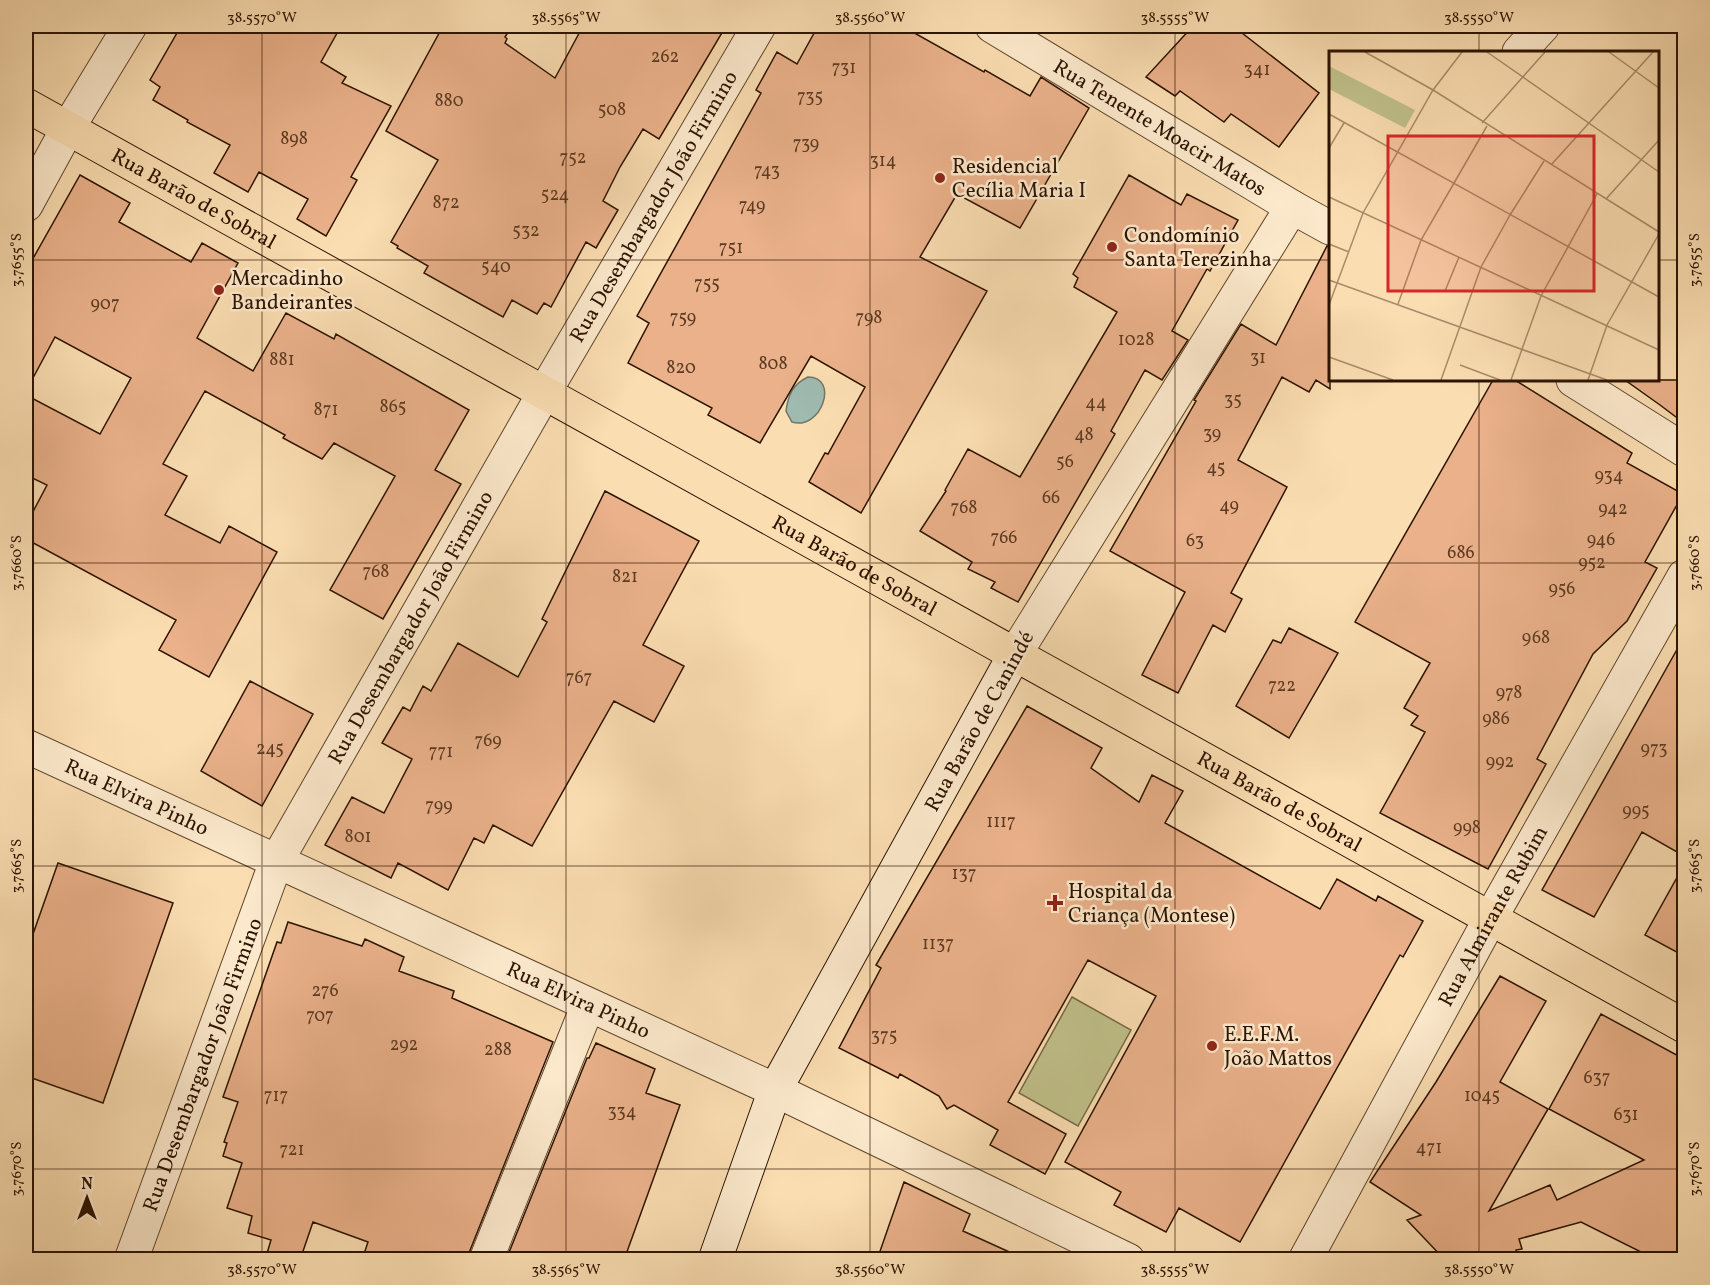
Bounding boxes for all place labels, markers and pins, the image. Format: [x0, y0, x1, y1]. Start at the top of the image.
place label: Residencial Cecília Maria I [952, 153, 1086, 206]
marker: Residencial Cecília Maria I [933, 171, 947, 185]
place label: Condomínio Santa Terezinha [1124, 222, 1272, 275]
marker: Condomínio Santa Terezinha [1105, 240, 1119, 254]
place label: Mercadinho Bandeirantes [231, 265, 353, 318]
marker: Mercadinho Bandeirantes [212, 283, 226, 297]
place label: Hospital da Criança (Montese) [1068, 878, 1235, 931]
marker: Hospital da Criança (Montese) [1046, 894, 1064, 912]
place label: E.E.F.M. João Mattos [1224, 1021, 1332, 1074]
marker: E.E.F.M. João Mattos [1205, 1039, 1219, 1053]

